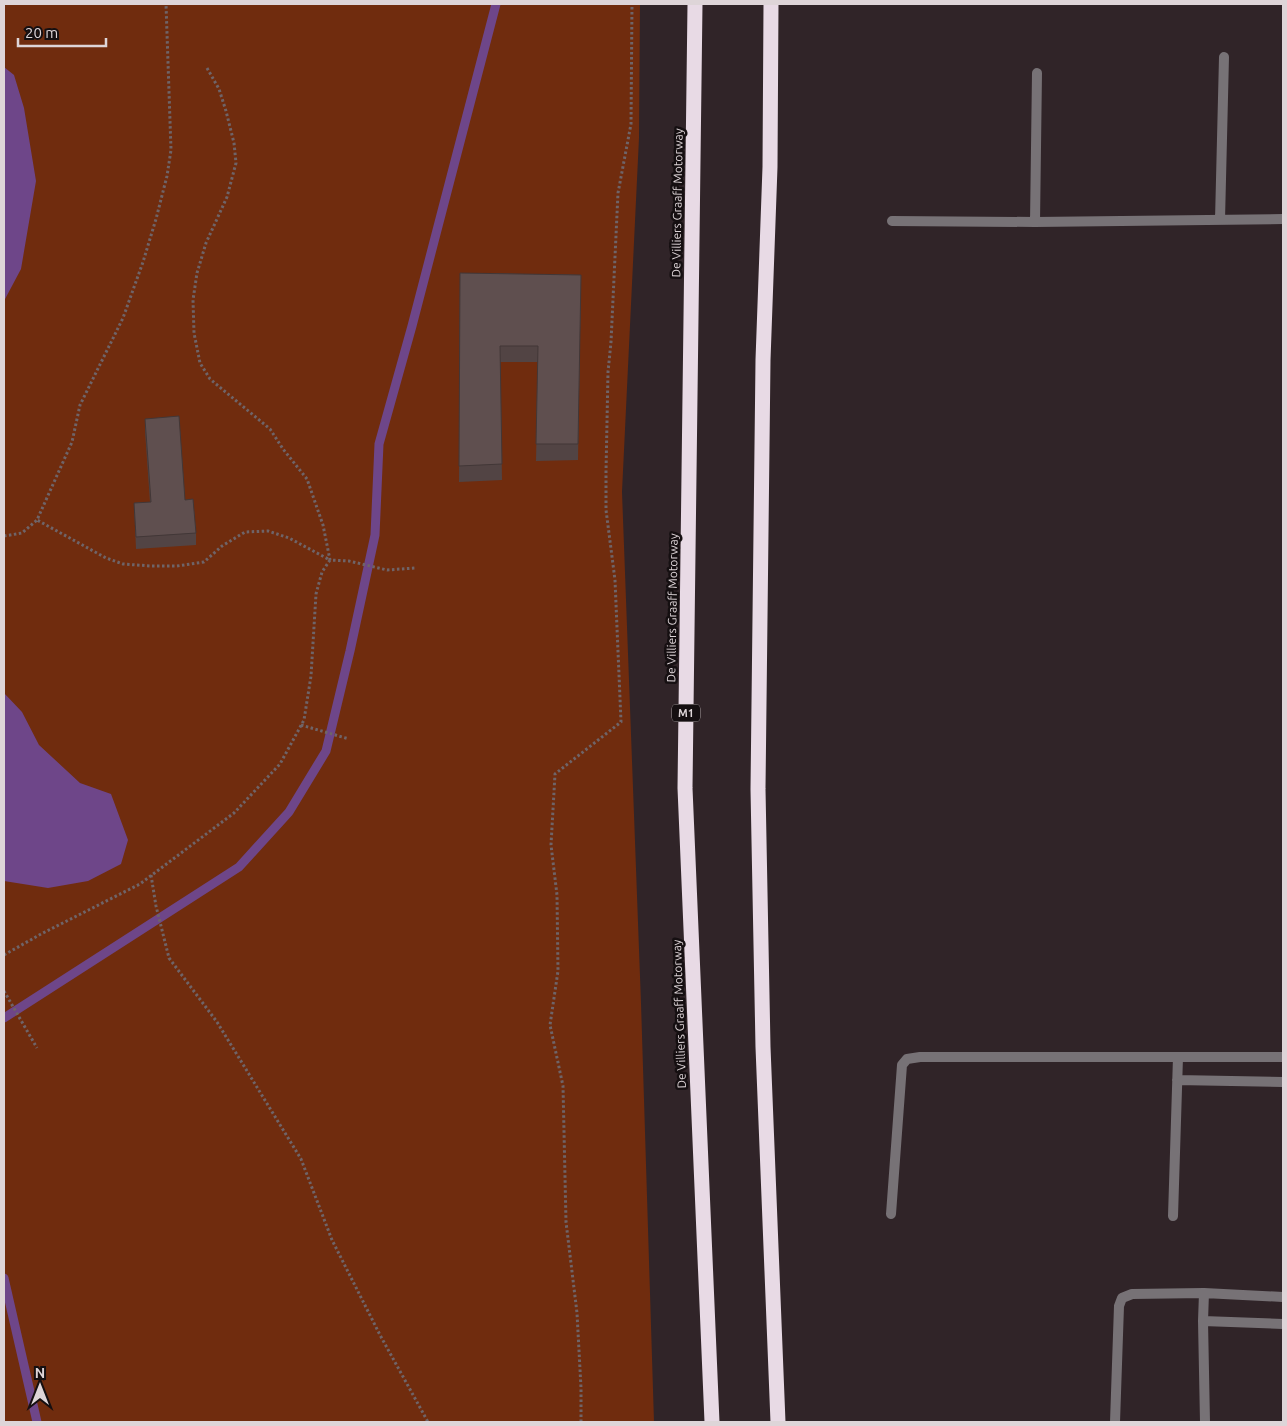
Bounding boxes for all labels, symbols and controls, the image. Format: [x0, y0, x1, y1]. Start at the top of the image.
scale bar [18, 15, 105, 47]
text: 20 m [25, 24, 58, 41]
street label: De Villiers Graaff Motorway [669, 128, 685, 278]
street label: De Villiers Graaff Motorway [664, 533, 680, 683]
road number: M1 [672, 704, 700, 721]
street label: De Villiers Graaff Motorway [670, 939, 688, 1089]
north arrow [15, 1361, 65, 1411]
text: N [35, 1365, 45, 1381]

